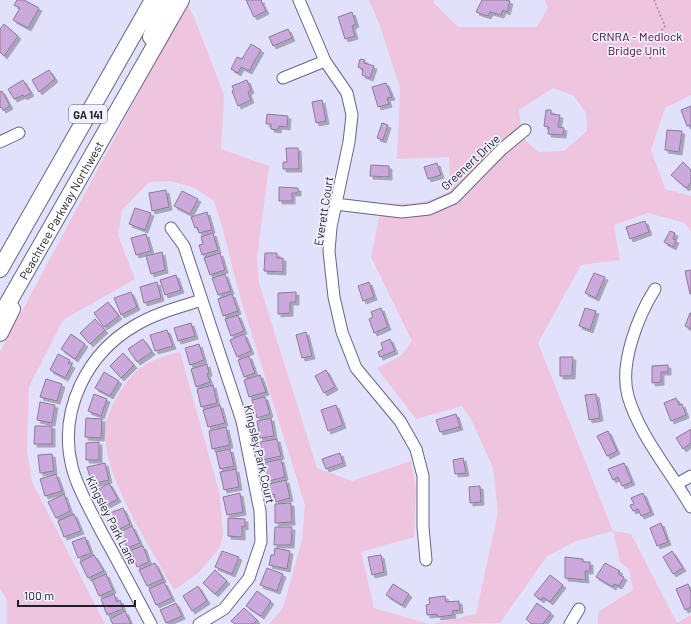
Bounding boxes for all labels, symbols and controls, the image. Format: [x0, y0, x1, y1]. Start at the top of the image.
park label: CRNRA - Medlock Bridge Unit [592, 29, 682, 57]
road number: GA 141 [69, 105, 107, 123]
street label: Greenert Drive [438, 131, 502, 193]
street label: Peachtree Parkway Northwest [16, 139, 106, 282]
street label: Everett Court [311, 175, 335, 247]
street label: Kingsley Park Court [242, 403, 278, 505]
street label: Kingsley Park Lane [84, 473, 140, 567]
scale bar [18, 582, 135, 608]
text: 100 m [24, 588, 54, 602]

